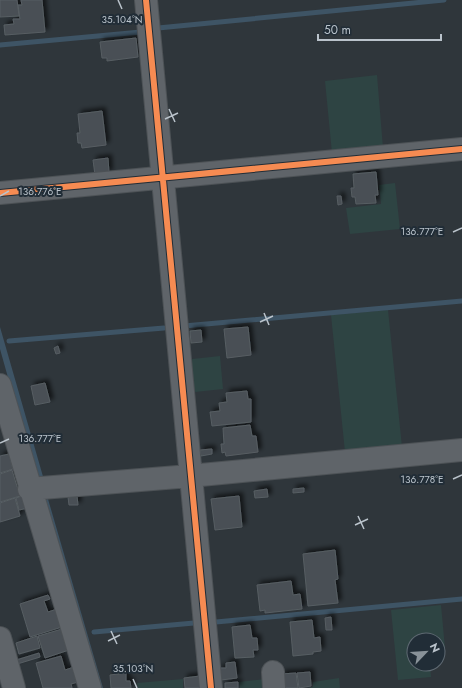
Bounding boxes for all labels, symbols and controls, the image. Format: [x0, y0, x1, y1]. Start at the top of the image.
text: 35.104°N [102, 12, 142, 27]
scale bar [318, 16, 441, 42]
text: 50 m [324, 21, 351, 39]
text: 136.776°E [18, 184, 62, 199]
text: 136.777°E [401, 224, 443, 239]
text: 136.777°E [19, 431, 61, 446]
text: 136.778°E [401, 472, 443, 487]
north arrow [406, 632, 446, 672]
text: N [426, 640, 444, 655]
text: 35.103°N [113, 661, 153, 676]

